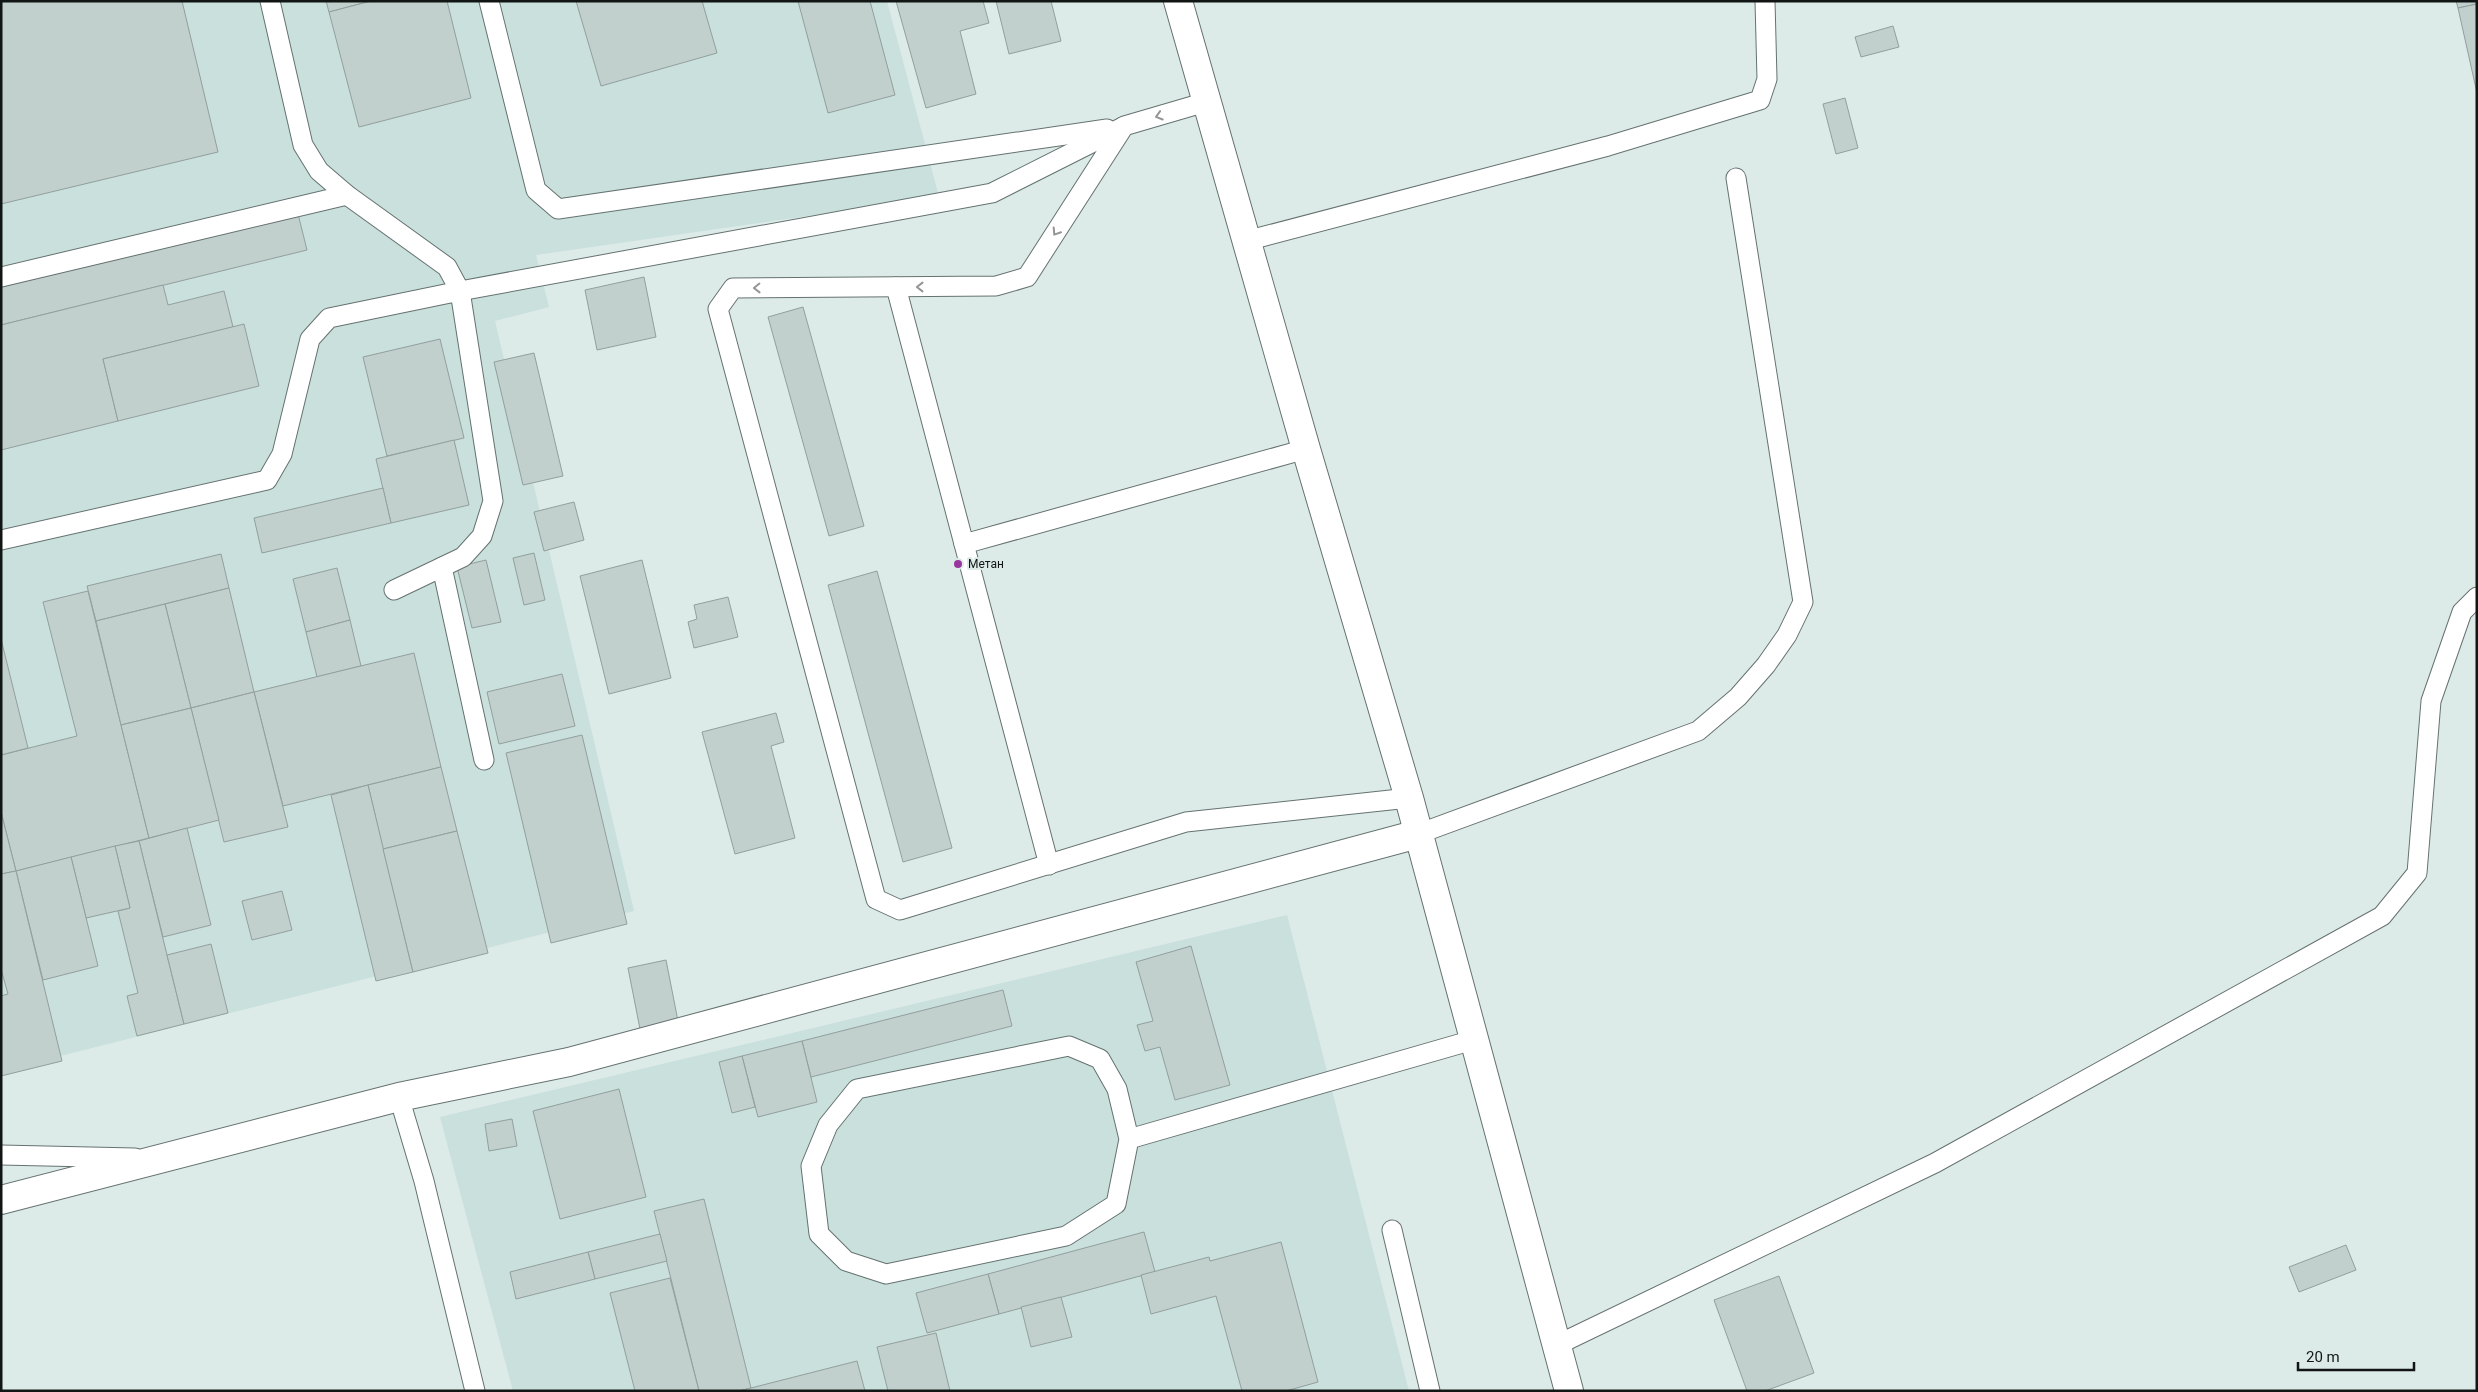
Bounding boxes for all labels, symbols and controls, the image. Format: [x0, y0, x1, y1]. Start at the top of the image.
one-way arrow [1155, 110, 1164, 120]
one-way arrow [1053, 227, 1062, 236]
one-way arrow [915, 282, 923, 292]
one-way arrow [753, 283, 760, 293]
place label: Метан [968, 557, 1004, 571]
marker: Метан [952, 558, 964, 570]
scale bar [2298, 1340, 2414, 1372]
text: 20 m [2306, 1348, 2340, 1366]

